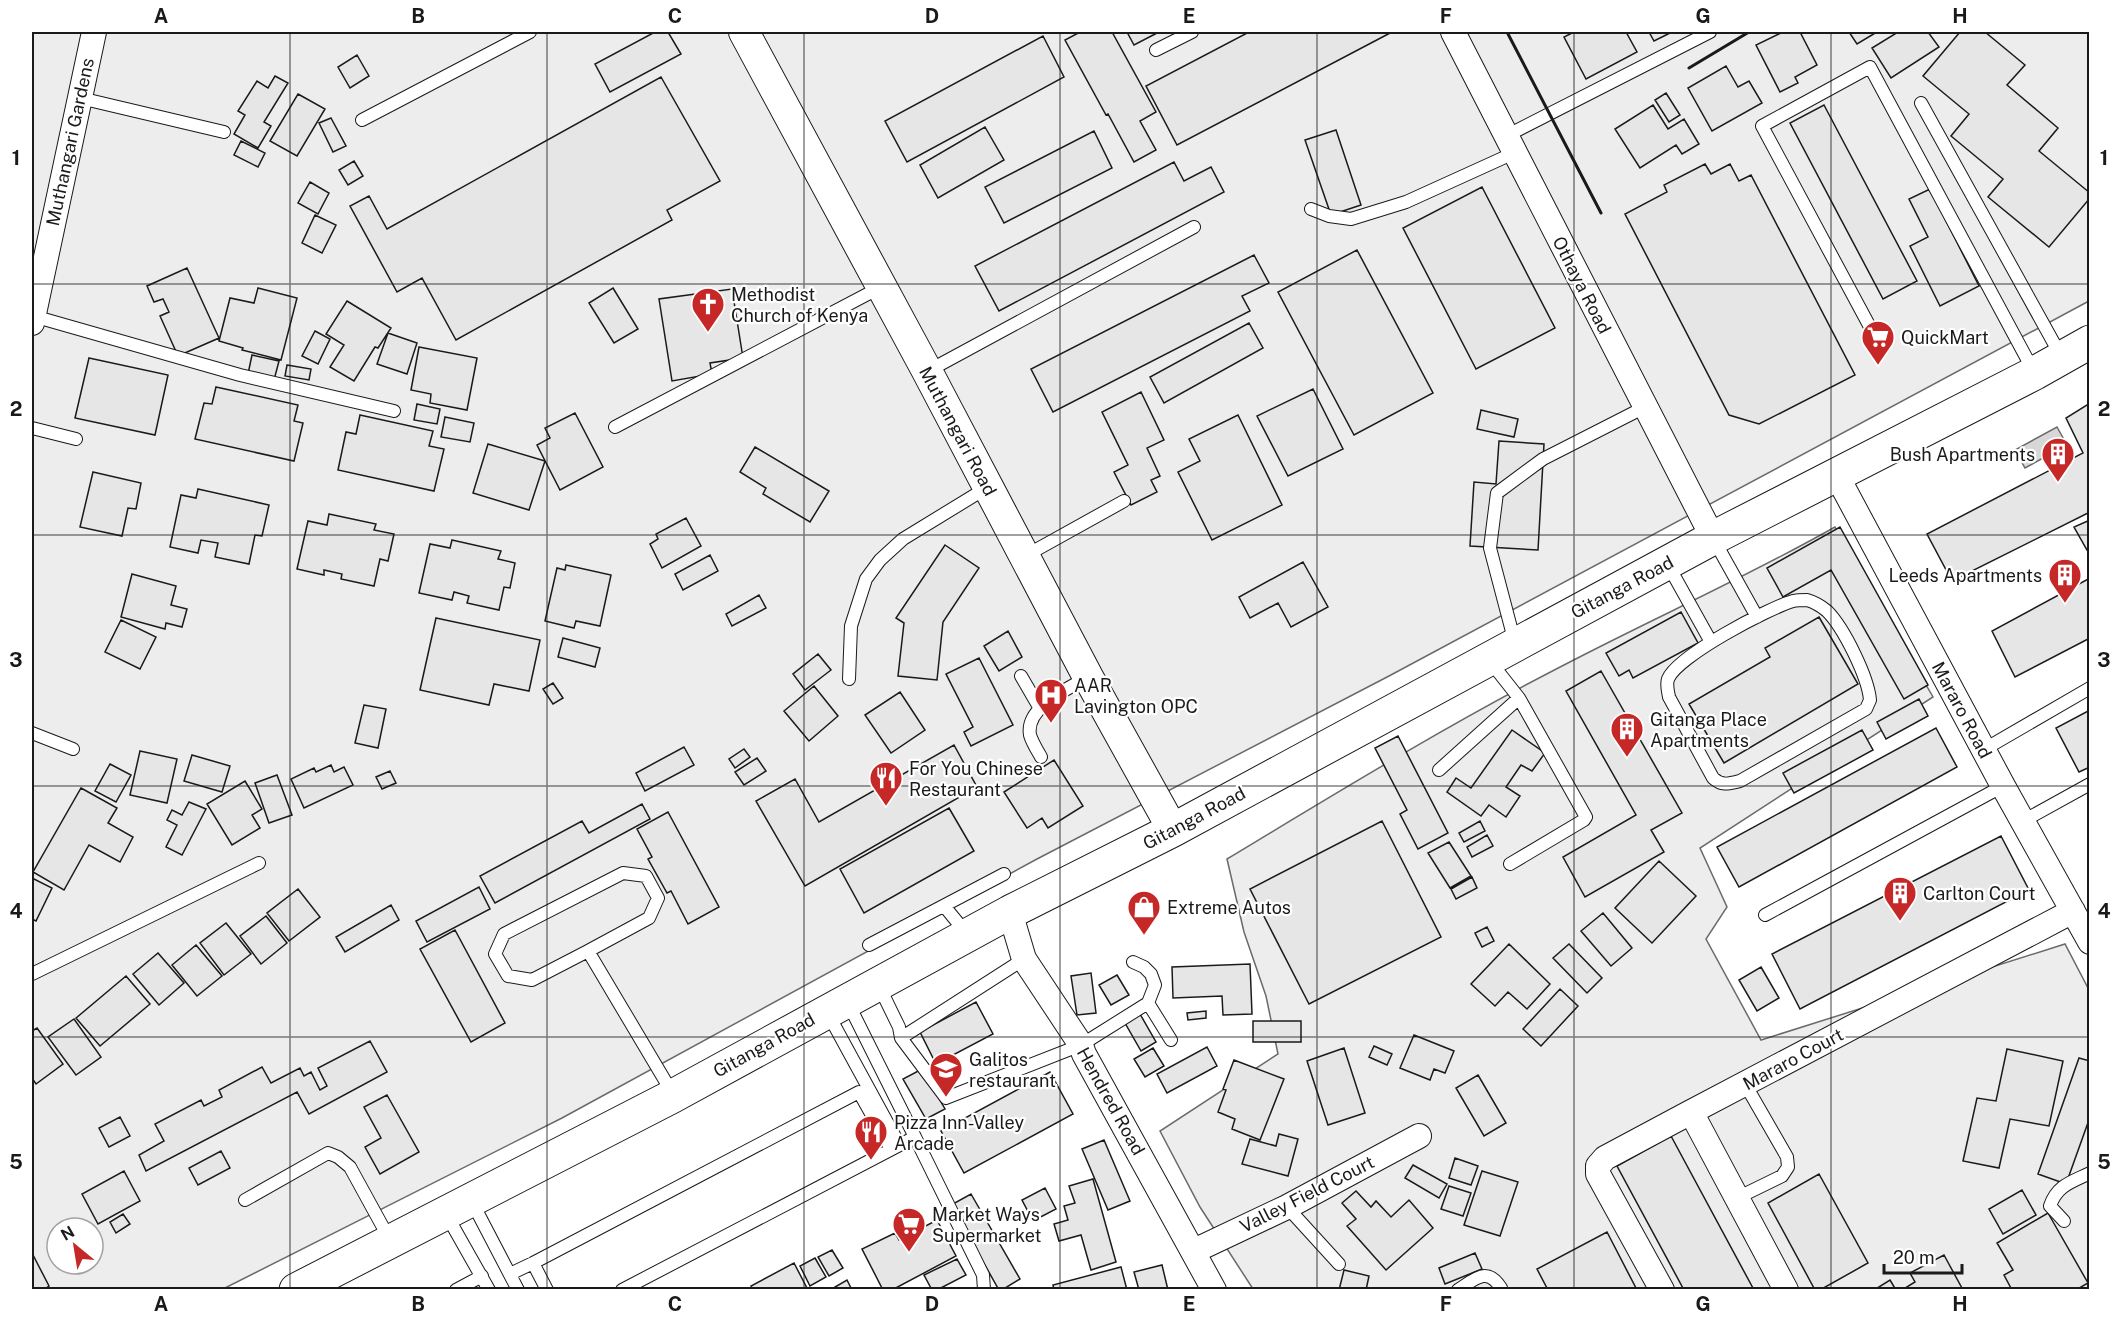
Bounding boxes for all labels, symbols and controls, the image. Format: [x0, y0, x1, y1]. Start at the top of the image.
text: A [154, 4, 168, 28]
text: B [411, 4, 425, 28]
text: C [668, 4, 682, 28]
text: D [925, 4, 939, 28]
text: E [1183, 4, 1195, 28]
text: F [1440, 4, 1452, 28]
text: G [1695, 4, 1711, 28]
text: H [1952, 4, 1968, 28]
street label: Muthangari Gardens [42, 56, 98, 228]
text: 1 [12, 146, 20, 170]
text: 1 [2100, 146, 2108, 170]
street label: Othaya Road [1548, 233, 1616, 337]
place label: Methodist Church of Kenya [731, 284, 868, 326]
church icon: Methodist Church of Kenya [690, 286, 726, 333]
supermarket icon: QuickMart [1860, 319, 1896, 366]
place label: QuickMart [1901, 327, 1989, 348]
street label: Muthangari Road [915, 363, 1001, 499]
text: 2 [10, 397, 22, 421]
text: 2 [2098, 397, 2110, 421]
building icon: Bush Apartments [2040, 436, 2076, 483]
place label: Bush Apartments [1890, 444, 2035, 465]
street label: Gitanga Road [1567, 551, 1677, 623]
building icon: Leeds Apartments [2047, 557, 2083, 604]
place label: Leeds Apartments [1888, 565, 2042, 586]
text: 3 [9, 648, 23, 672]
text: 3 [2097, 648, 2111, 672]
street label: Mararo Road [1928, 658, 1996, 762]
place label: AAR Lavington OPC [1074, 675, 1198, 717]
hospital icon: AAR Lavington OPC [1033, 677, 1069, 724]
place label: Gitanga Place Apartments [1650, 709, 1767, 751]
building icon: Gitanga Place Apartments [1609, 711, 1645, 758]
place label: For You Chinese Restaurant [909, 758, 1043, 800]
restaurant icon: For You Chinese Restaurant [868, 760, 904, 807]
street label: Gitanga Road [1139, 782, 1249, 854]
building icon: Carlton Court [1882, 875, 1918, 922]
place label: Carlton Court [1923, 883, 2036, 904]
shop icon: Extreme Autos [1126, 889, 1162, 936]
place label: Extreme Autos [1167, 897, 1291, 918]
text: 4 [9, 899, 23, 923]
text: 4 [2097, 899, 2111, 923]
street label: Gitanga Road [710, 1008, 818, 1082]
street label: Mararo Court [1739, 1024, 1847, 1094]
street label: Hendred Road [1073, 1043, 1149, 1159]
place label: Galitos restaurant [969, 1049, 1056, 1091]
school or university icon: Galitos restaurant [928, 1051, 964, 1098]
place label: Pizza Inn-Valley Arcade [894, 1112, 1025, 1154]
restaurant icon: Pizza Inn-Valley Arcade [853, 1114, 889, 1161]
text: 5 [9, 1150, 23, 1174]
text: 5 [2097, 1150, 2111, 1174]
street label: Valley Field Court [1236, 1151, 1378, 1237]
place label: Market Ways Supermarket [932, 1204, 1042, 1246]
supermarket icon: Market Ways Supermarket [891, 1206, 927, 1253]
north arrow [45, 1216, 105, 1276]
text: N [58, 1222, 78, 1245]
scale bar [1884, 1237, 1962, 1275]
text: 20 m [1893, 1247, 1935, 1268]
text: A [154, 1292, 168, 1316]
text: B [411, 1292, 425, 1316]
text: C [668, 1292, 682, 1316]
text: D [925, 1292, 939, 1316]
text: E [1183, 1292, 1195, 1316]
text: F [1440, 1292, 1452, 1316]
text: G [1695, 1292, 1711, 1316]
text: H [1952, 1292, 1968, 1316]

